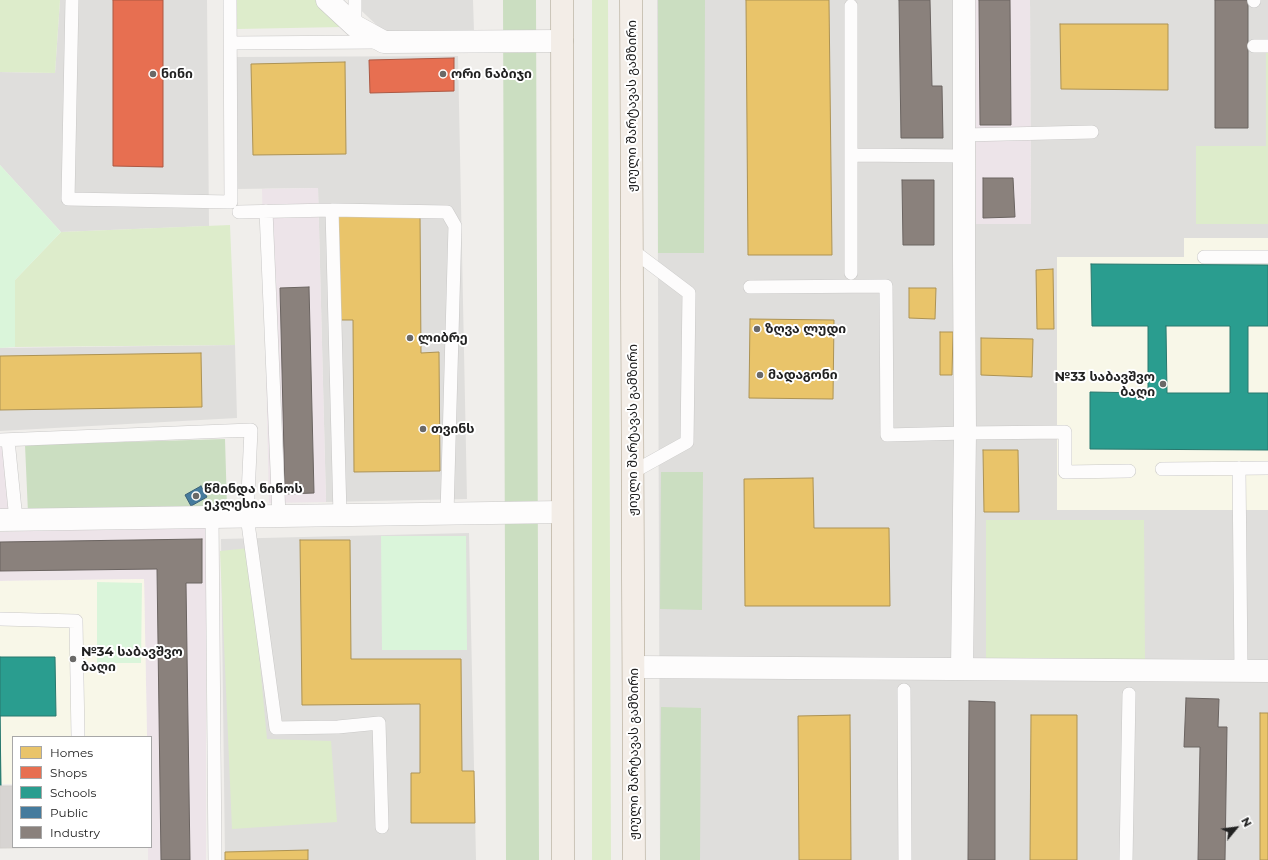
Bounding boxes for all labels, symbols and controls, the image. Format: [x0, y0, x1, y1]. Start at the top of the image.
street label: ჟიული შარტავას გამზირი [624, 20, 640, 192]
place label: ნინი [161, 66, 193, 82]
place label: ორი ნაბიჯი [451, 66, 532, 82]
marker: ნინი [148, 69, 158, 79]
marker: ორი ნაბიჯი [438, 69, 448, 79]
place label: ზღვა ლუდი [765, 321, 846, 337]
marker: ზღვა ლუდი [752, 324, 762, 334]
place label: ლიბრე [418, 330, 468, 346]
marker: ლიბრე [405, 333, 415, 343]
street label: ჟიული შარტავას გამზირი [625, 344, 641, 516]
place label: მადაგონი [768, 367, 838, 383]
place label: №33 საბავშვო ბაღი [1055, 369, 1155, 400]
marker: მადაგონი [755, 370, 765, 380]
marker: №33 საბავშვო ბაღი [1158, 379, 1168, 389]
place label: თვინს [431, 421, 475, 437]
marker: თვინს [418, 424, 428, 434]
place label: წმინდა ნინოს ეკლესია [204, 481, 303, 512]
marker: წმინდა ნინოს ეკლესია [191, 491, 201, 501]
place label: №34 საბავშვო ბაღი [81, 644, 183, 675]
marker: №34 საბავშვო ბაღი [68, 654, 78, 664]
street label: ჟიული შარტავას გამზირი [626, 668, 642, 840]
legend [12, 736, 152, 848]
text: Homes [50, 745, 93, 760]
text: Shops [50, 765, 87, 780]
text: Schools [50, 785, 96, 800]
text: Public [50, 805, 88, 820]
north arrow [1216, 808, 1256, 848]
text: N [1238, 815, 1255, 829]
text: Industry [50, 825, 100, 840]

